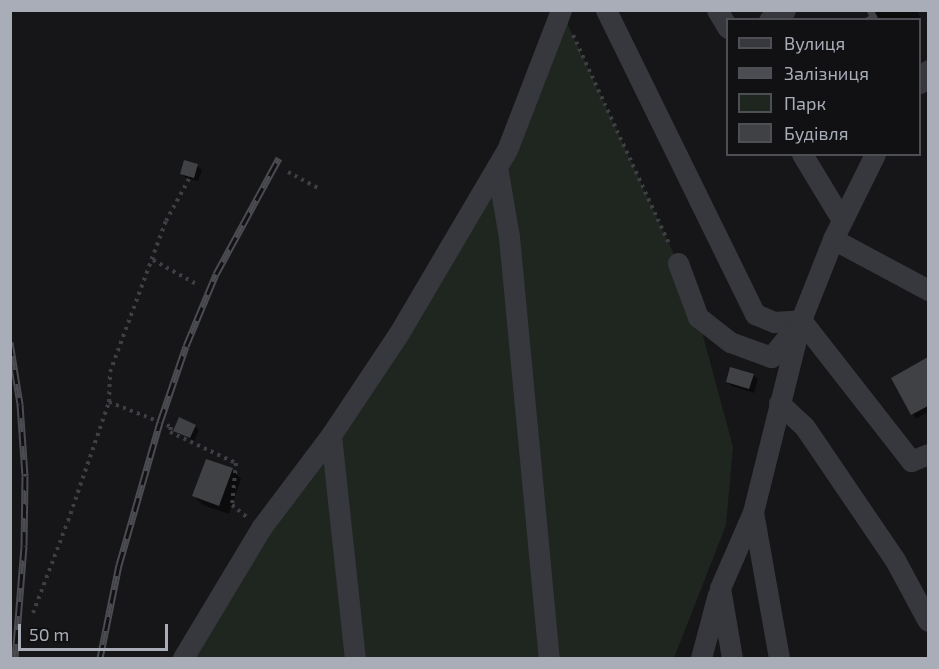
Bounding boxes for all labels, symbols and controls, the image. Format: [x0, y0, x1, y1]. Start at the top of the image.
legend [726, 18, 921, 156]
text: Вулиця [784, 32, 845, 54]
text: Залізниця [784, 62, 869, 84]
text: Парк [784, 92, 826, 114]
text: Будівля [784, 122, 848, 144]
scale bar [21, 612, 171, 650]
text: 50 m [29, 623, 69, 645]

